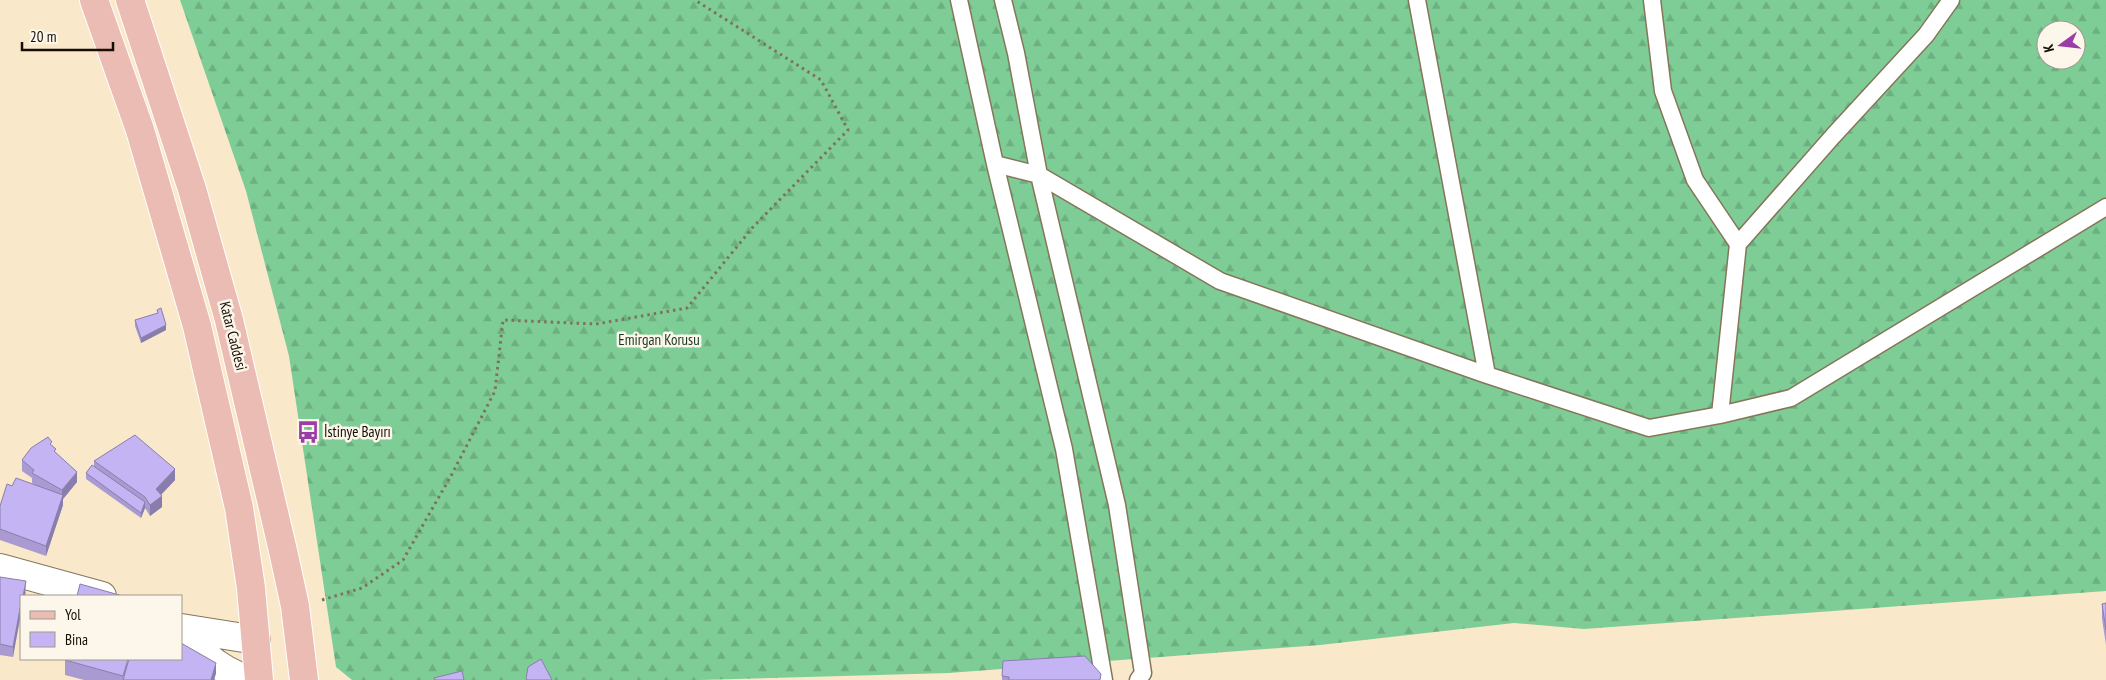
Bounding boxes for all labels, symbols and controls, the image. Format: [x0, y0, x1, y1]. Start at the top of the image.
scale bar [22, 20, 114, 52]
north arrow [2036, 20, 2086, 70]
text: 20 m [30, 27, 56, 46]
text: K [2039, 42, 2058, 54]
street label: Katar Caddesi [216, 299, 251, 372]
park label: Emirgan Korusu [618, 330, 700, 349]
bus stop icon: İstinye Bayırı [295, 419, 321, 445]
place label: İstinye Bayırı [324, 422, 391, 441]
legend [20, 595, 182, 660]
text: Yol [65, 605, 81, 624]
text: Bina [65, 630, 88, 649]

